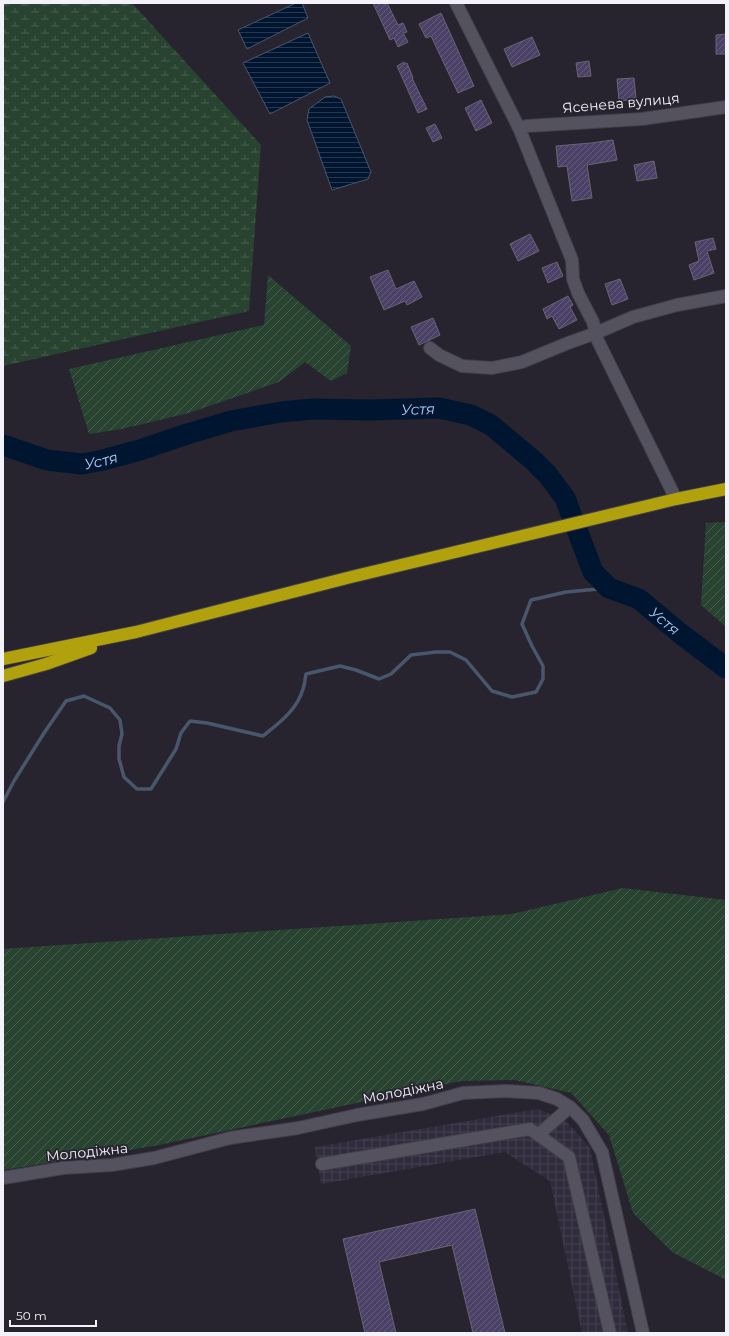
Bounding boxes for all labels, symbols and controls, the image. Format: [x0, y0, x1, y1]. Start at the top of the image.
street label: Ясенева вулиця [562, 89, 680, 117]
water label: Устя [401, 399, 435, 419]
water label: Устя [82, 447, 120, 473]
water label: Устя [646, 602, 684, 639]
street label: Молодіжна [361, 1074, 445, 1108]
street label: Молодіжна [45, 1139, 129, 1165]
scale bar [10, 1302, 96, 1328]
text: 50 m [16, 1308, 47, 1323]

